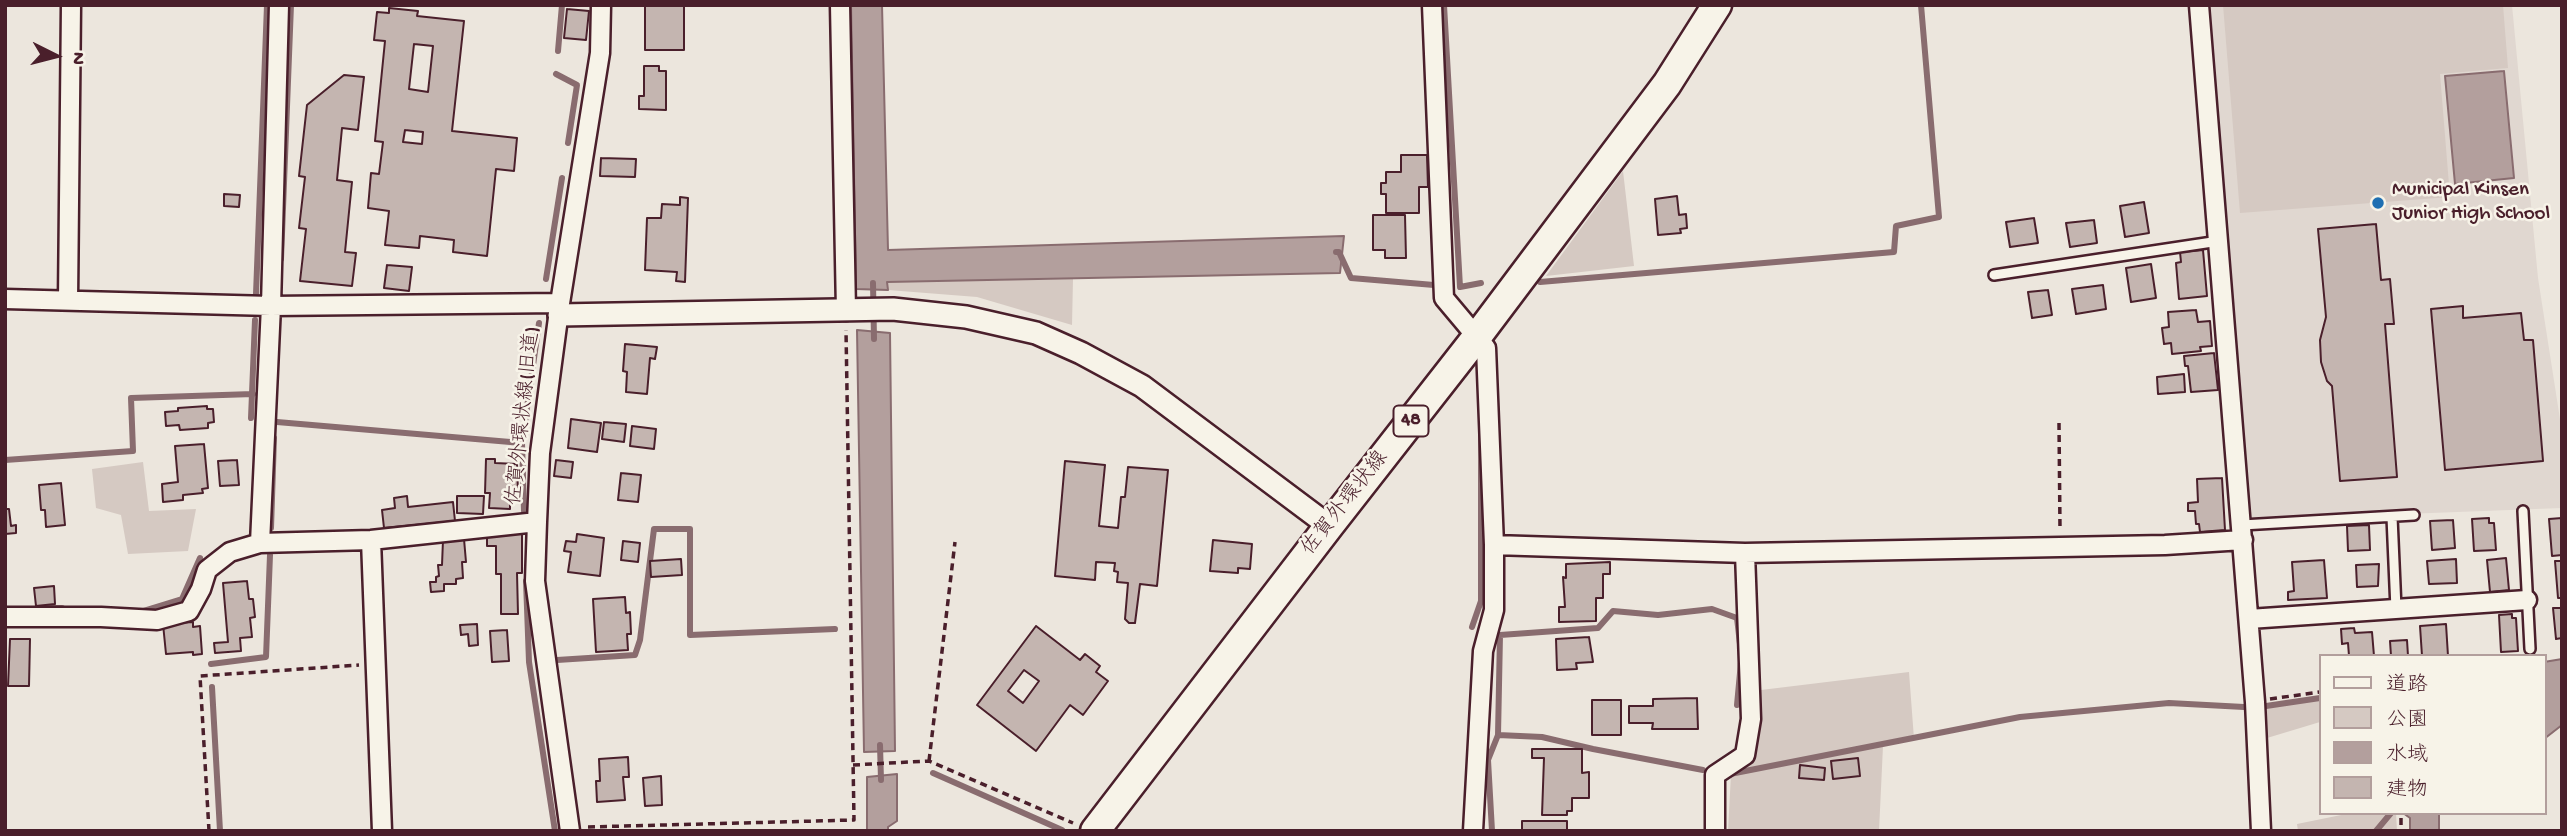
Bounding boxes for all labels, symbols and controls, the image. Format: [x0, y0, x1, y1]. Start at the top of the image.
north arrow [21, 21, 91, 91]
text: N [65, 51, 89, 66]
place label: Municipal Kinsen Junior High School [2392, 178, 2550, 228]
marker: Municipal Kinsen Junior High School [2370, 195, 2386, 211]
street label: 佐賀外環状線(旧道) [503, 325, 547, 507]
road number: 48 [1394, 406, 1428, 436]
street label: 佐賀外環状線 [1297, 447, 1395, 561]
legend [2318, 654, 2546, 815]
text: 道路 [2386, 674, 2428, 699]
text: 公園 [2386, 709, 2428, 734]
text: 水域 [2386, 744, 2428, 769]
text: 建物 [2386, 779, 2428, 804]

